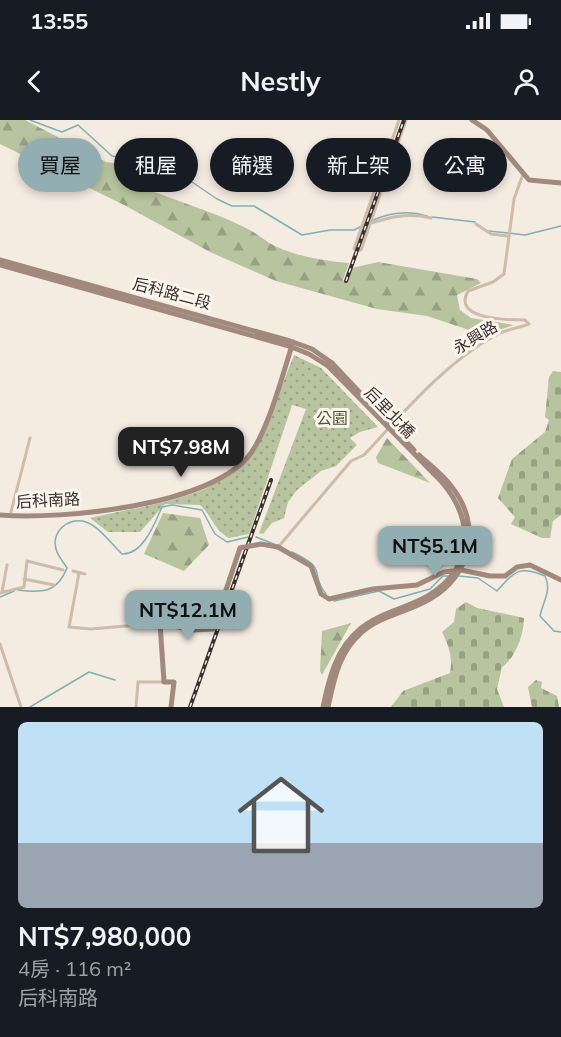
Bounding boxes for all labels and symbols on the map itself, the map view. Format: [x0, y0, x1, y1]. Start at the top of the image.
street label: 后科路二段 [131, 273, 213, 313]
street label: 永興路 [449, 316, 501, 358]
street label: 后里北橋 [361, 382, 419, 442]
park label: 公園 [316, 408, 348, 428]
pin: NT$7.98M [119, 427, 243, 478]
street label: 后科南路 [16, 488, 80, 512]
pin: NT$5.1M [380, 526, 490, 577]
pin: NT$12.1M [126, 590, 250, 641]

